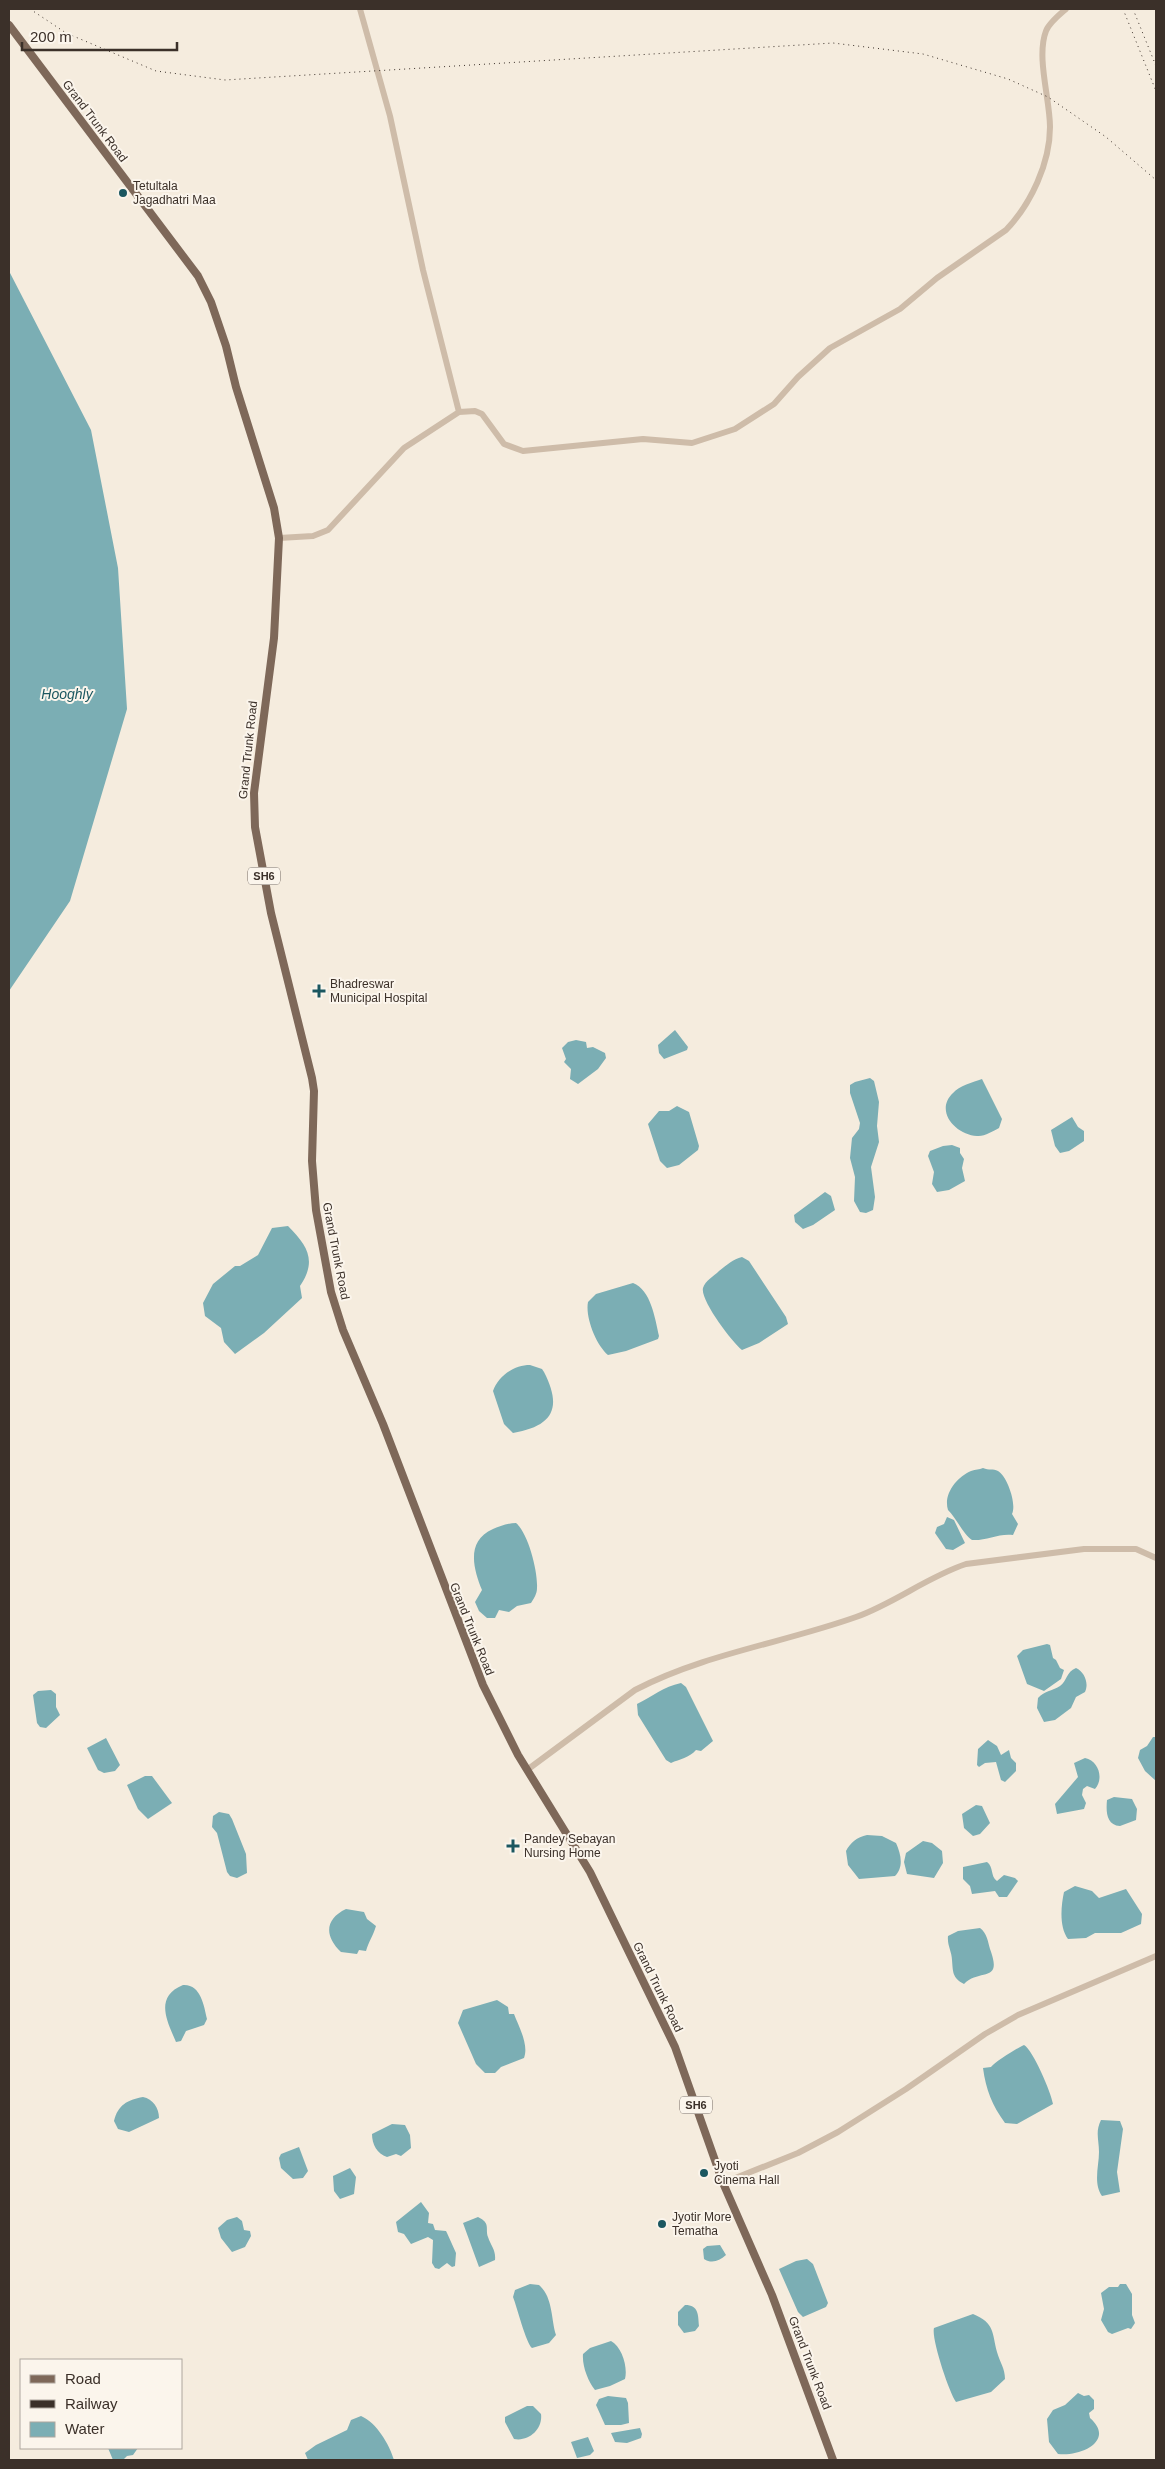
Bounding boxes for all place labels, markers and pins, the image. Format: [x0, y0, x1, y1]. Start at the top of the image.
place label: Tetultala Jagadhatri Maa [133, 179, 216, 207]
marker: Tetultala Jagadhatri Maa [117, 187, 129, 199]
place label: Bhadreswar Municipal Hospital [330, 977, 427, 1005]
marker: Bhadreswar Municipal Hospital [312, 984, 326, 998]
place label: Pandey Sebayan Nursing Home [524, 1832, 615, 1860]
marker: Pandey Sebayan Nursing Home [506, 1839, 520, 1853]
place label: Jyoti Cinema Hall [714, 2159, 779, 2187]
marker: Jyoti Cinema Hall [698, 2167, 710, 2179]
place label: Jyotir More Tematha [672, 2210, 732, 2238]
marker: Jyotir More Tematha [656, 2218, 668, 2230]

